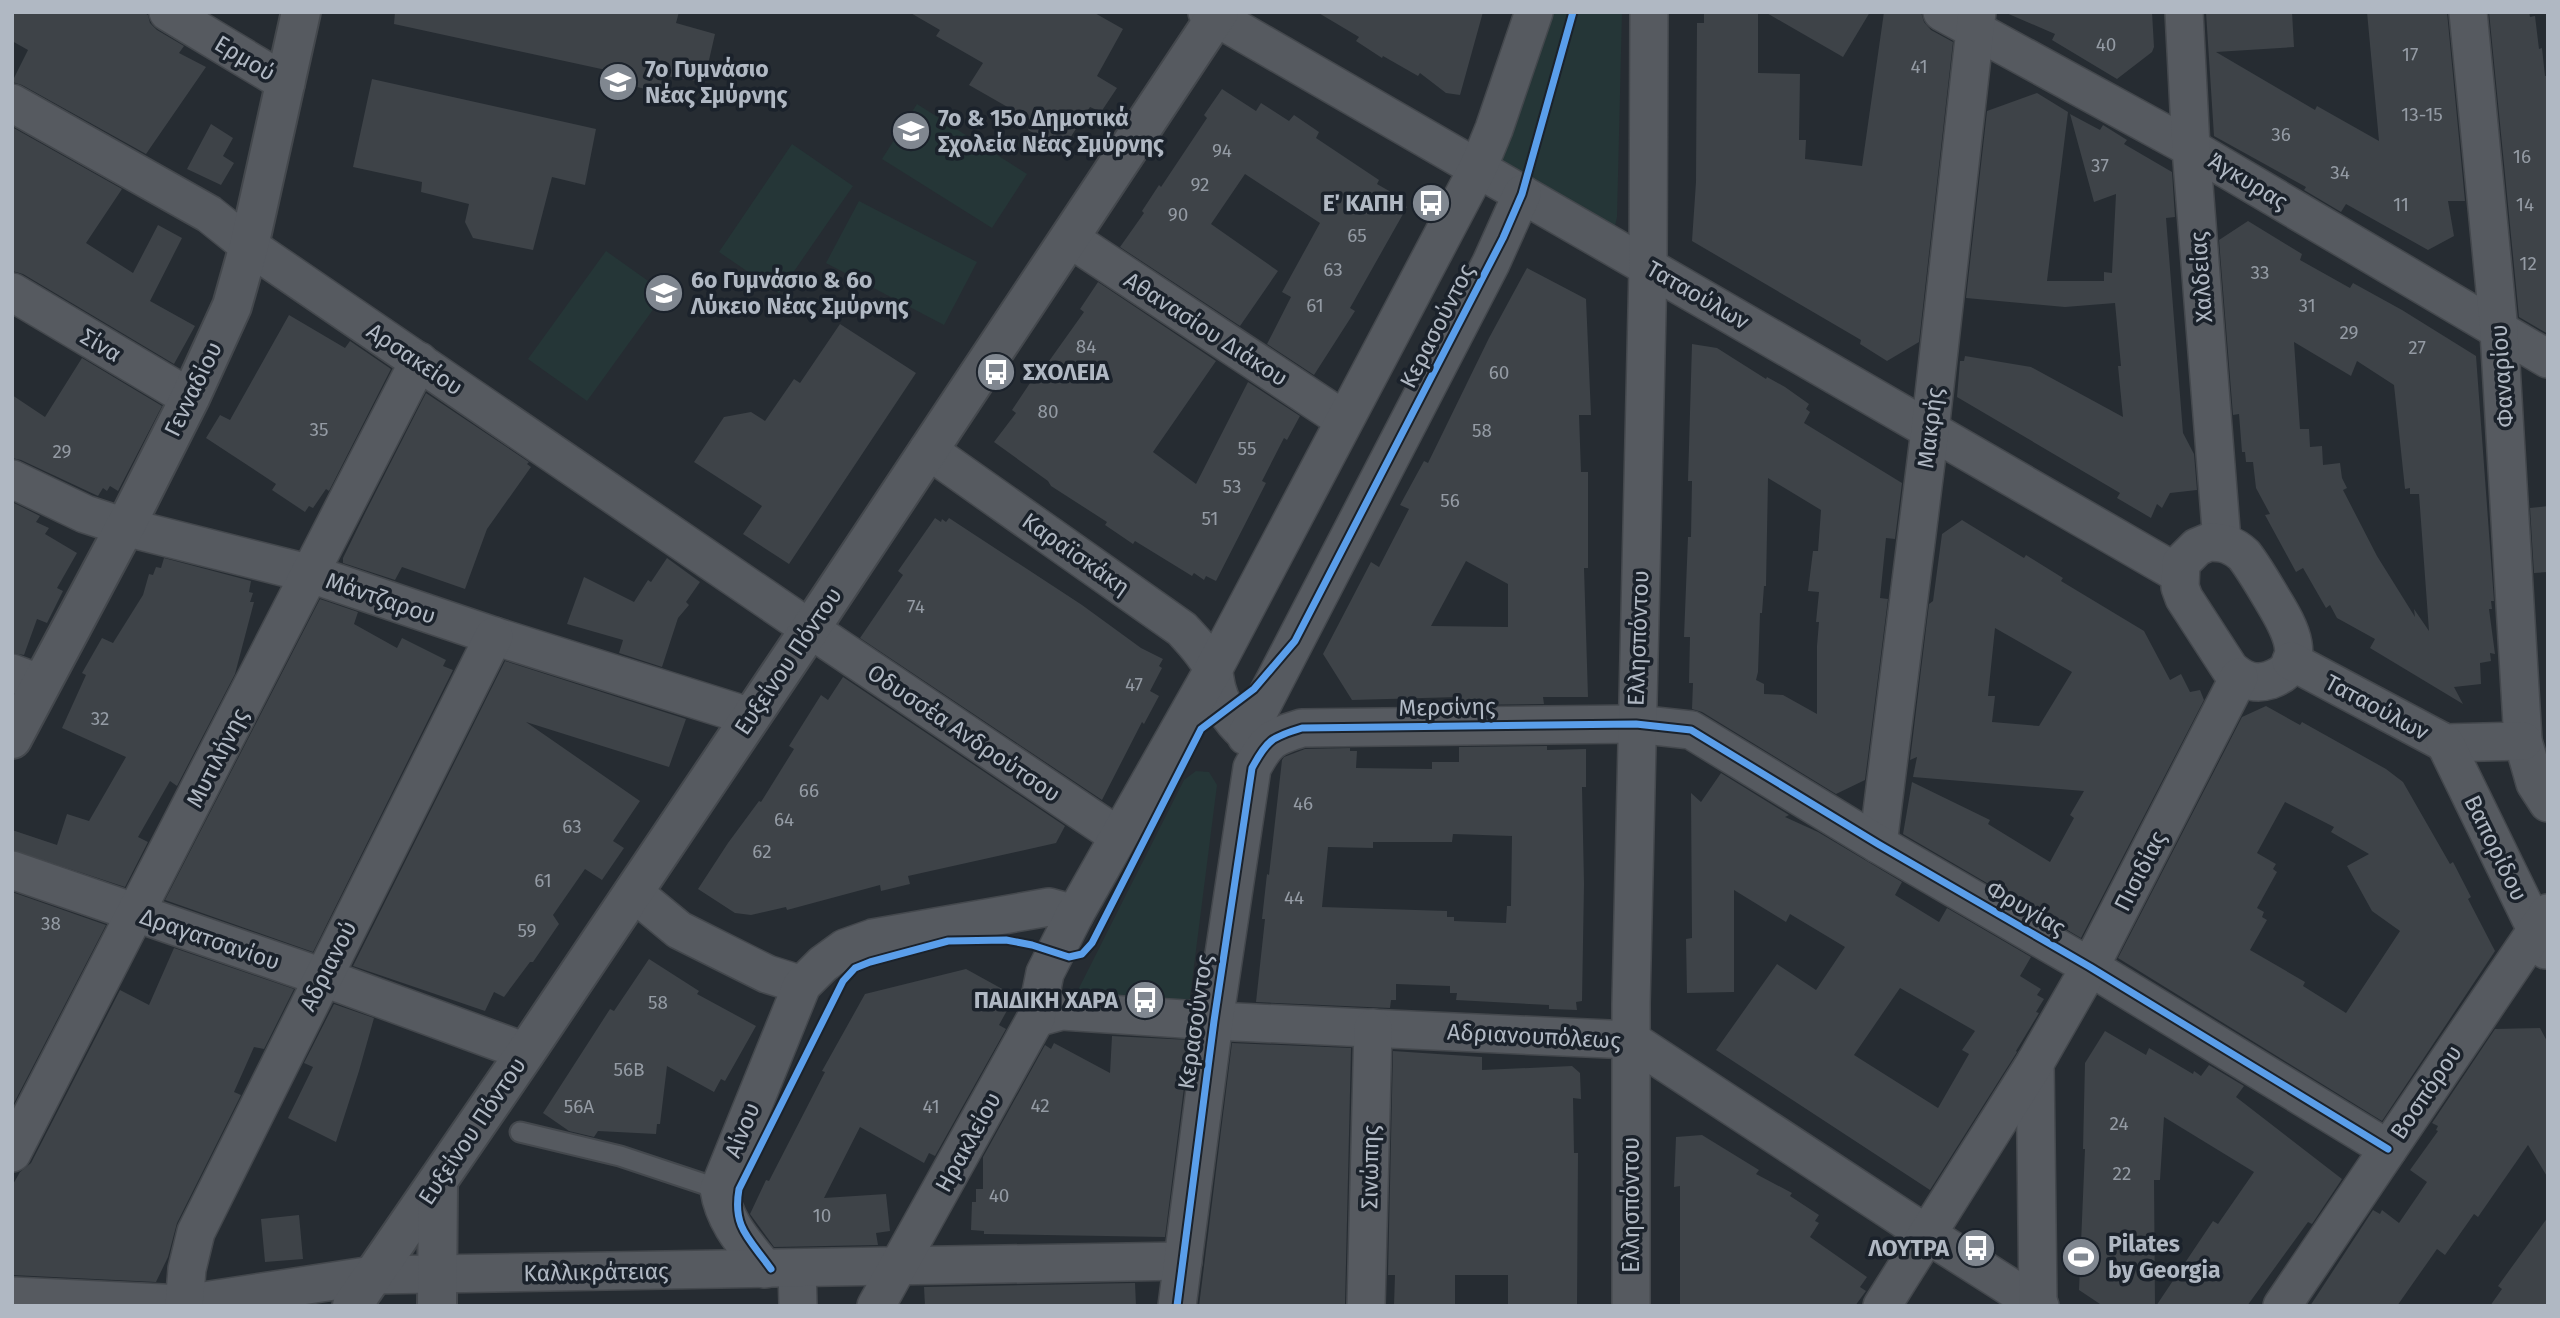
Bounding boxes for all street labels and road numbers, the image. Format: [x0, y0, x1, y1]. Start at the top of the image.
street label: Ερμού [210, 29, 280, 87]
street label: Άγκυρας [2203, 146, 2293, 216]
street label: Χαλδείας [2184, 230, 2218, 324]
street label: Ταταούλων [1642, 255, 1754, 335]
street label: Κερασούντος [1394, 259, 1480, 393]
street label: Αθανασίου Διάκου [1119, 266, 1293, 392]
street label: Αρσακείου [362, 317, 468, 401]
street label: Σίνα [76, 322, 126, 368]
street label: Φαναρίου [2484, 324, 2520, 428]
street label: Γενναδίου [158, 337, 228, 441]
street label: Μακρής [1911, 386, 1949, 470]
street label: Καραϊσκάκη [1017, 507, 1135, 601]
street label: Μάντζαρου [322, 566, 440, 630]
street label: Ελλησπόντου [1622, 569, 1654, 707]
street label: Ευξείνου Πόντου [728, 582, 848, 740]
street label: Οδυσσέα Ανδρούτσου [862, 658, 1066, 808]
street label: Ταταούλων [2320, 668, 2434, 746]
street label: Μερσίνης [1398, 692, 1496, 722]
street label: Μυτιλήνης [180, 703, 254, 812]
street label: Βαπορίδου [2458, 791, 2534, 905]
street label: Πισιδίας [2108, 826, 2172, 916]
street label: Φρυγίας [1981, 874, 2071, 942]
street label: Δραγατσανίου [137, 902, 283, 976]
street label: Αδριανού [293, 916, 363, 1016]
street label: Κερασούντος [1172, 953, 1218, 1091]
street label: Αδριανουπόλεως [1446, 1017, 1622, 1055]
street label: Βοσπόρου [2384, 1040, 2468, 1144]
street label: Ευξείνου Πόντου [412, 1052, 532, 1210]
street label: Ηρακλείου [929, 1087, 1007, 1197]
street label: Αίνου [718, 1098, 766, 1162]
street label: Σινώπης [1355, 1124, 1385, 1209]
street label: Ελλησπόντου [1617, 1137, 1645, 1273]
street label: Καλλικράτειας [523, 1257, 669, 1287]

